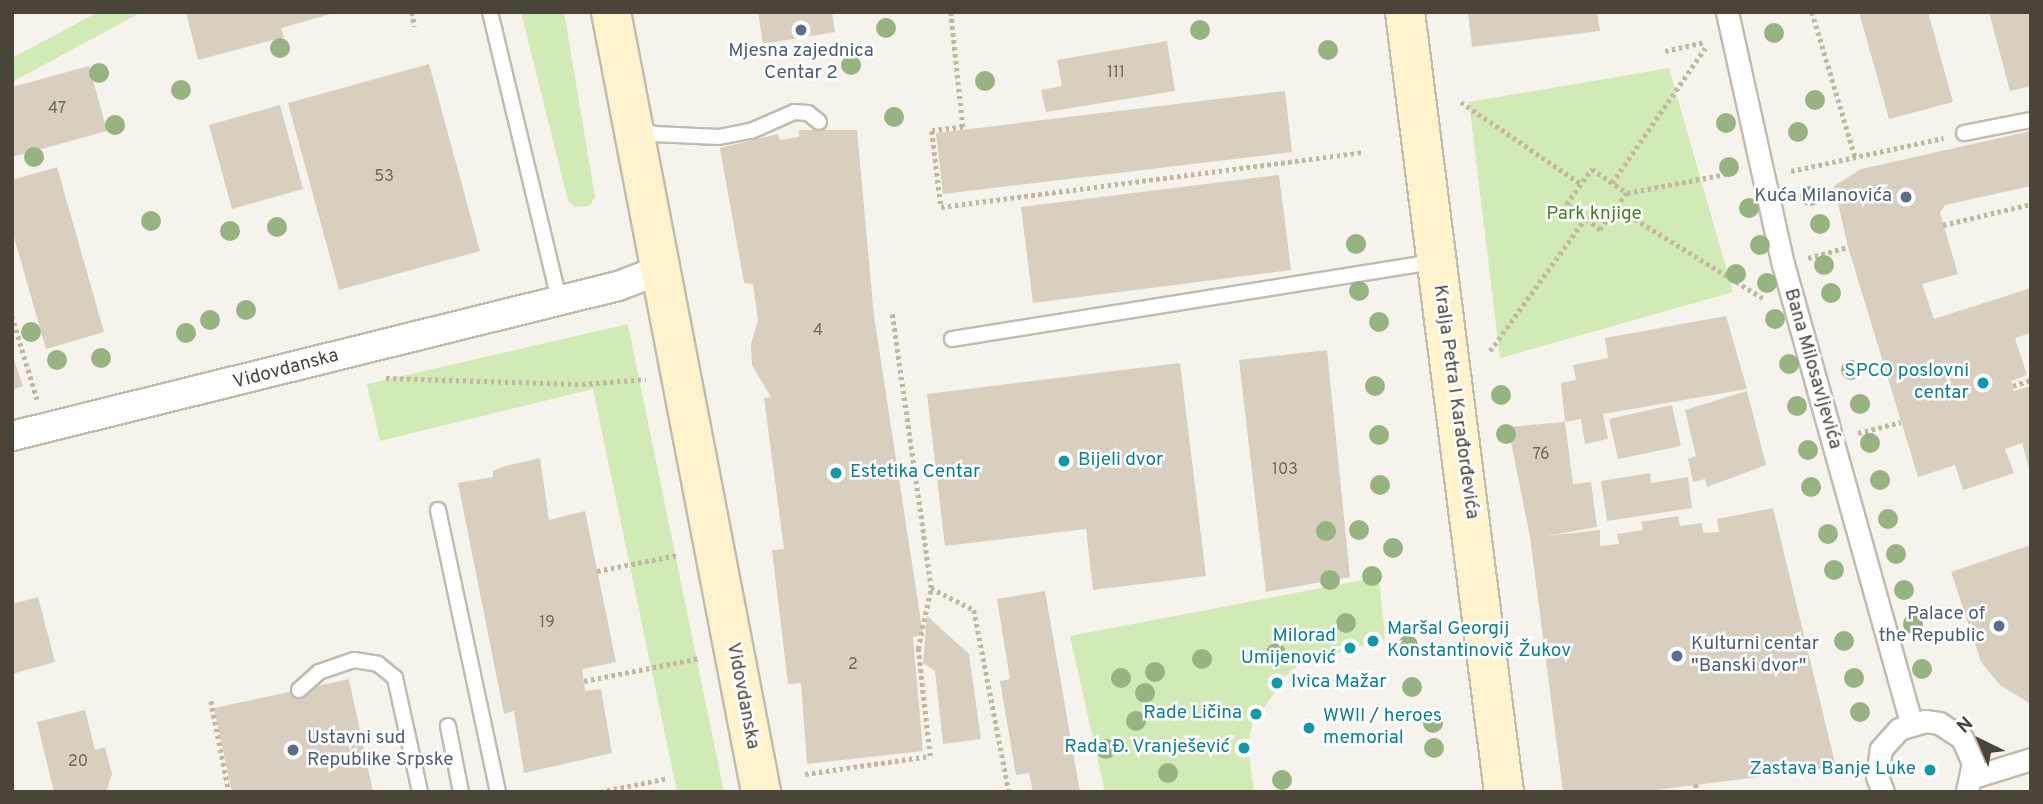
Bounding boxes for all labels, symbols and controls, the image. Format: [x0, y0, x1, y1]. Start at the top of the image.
marker: Mjesna zajednica Centar 2 [793, 22, 809, 38]
place label: Mjesna zajednica Centar 2 [728, 41, 874, 85]
house number: 111 [1107, 63, 1125, 83]
house number: 47 [48, 99, 66, 119]
house number: 53 [374, 167, 394, 187]
place label: Kuća Milanovića [1754, 186, 1892, 208]
marker: Kuća Milanovića [1898, 189, 1914, 205]
park label: Park knjige [1546, 204, 1642, 226]
street label: Kralja Petra I Karađorđevića [1427, 283, 1483, 521]
street label: Bana Milosavljevića [1778, 286, 1846, 452]
house number: 4 [813, 321, 823, 341]
street label: Vidovdanska [231, 345, 341, 395]
place label: SPCO poslovni centar [1844, 361, 1969, 405]
marker: SPCO poslovni centar [1975, 375, 1991, 391]
house number: 76 [1532, 445, 1550, 465]
place label: Bijeli dvor [1078, 450, 1163, 472]
marker: Bijeli dvor [1056, 453, 1072, 469]
house number: 103 [1272, 460, 1298, 480]
place label: Estetika Centar [850, 462, 980, 484]
marker: Estetika Centar [828, 465, 844, 481]
place label: Palace of the Republic [1879, 604, 1985, 648]
house number: 19 [539, 613, 555, 633]
marker: Palace of the Republic [1991, 618, 2007, 634]
place label: Maršal Georgij Konstantinovič Žukov [1387, 619, 1571, 663]
place label: Milorad Umijenović [1241, 626, 1336, 670]
marker: Maršal Georgij Konstantinovič Žukov [1365, 633, 1381, 649]
place label: Kulturni centar "Banski dvor" [1691, 634, 1819, 678]
marker: Milorad Umijenović [1342, 640, 1358, 656]
street label: Vidovdanska [720, 641, 764, 751]
marker: Kulturni centar "Banski dvor" [1669, 648, 1685, 664]
house number: 2 [848, 655, 858, 675]
place label: Ivica Mažar [1291, 672, 1387, 694]
marker: Ivica Mažar [1269, 675, 1285, 691]
place label: Rade Ličina [1143, 703, 1242, 725]
marker: Rade Ličina [1248, 706, 1264, 722]
place label: WWII / heroes memorial [1323, 706, 1442, 750]
north arrow [1945, 706, 2015, 776]
text: N [1953, 712, 1979, 739]
marker: WWII / heroes memorial [1301, 720, 1317, 736]
place label: Ustavni sud Republike Srpske [307, 728, 454, 772]
place label: Rada Đ. Vranješević [1064, 737, 1230, 759]
marker: Rada Đ. Vranješević [1236, 740, 1252, 756]
marker: Ustavni sud Republike Srpske [285, 742, 301, 758]
house number: 20 [68, 752, 88, 772]
place label: Zastava Banje Luke [1749, 759, 1916, 781]
marker: Zastava Banje Luke [1922, 762, 1938, 778]

